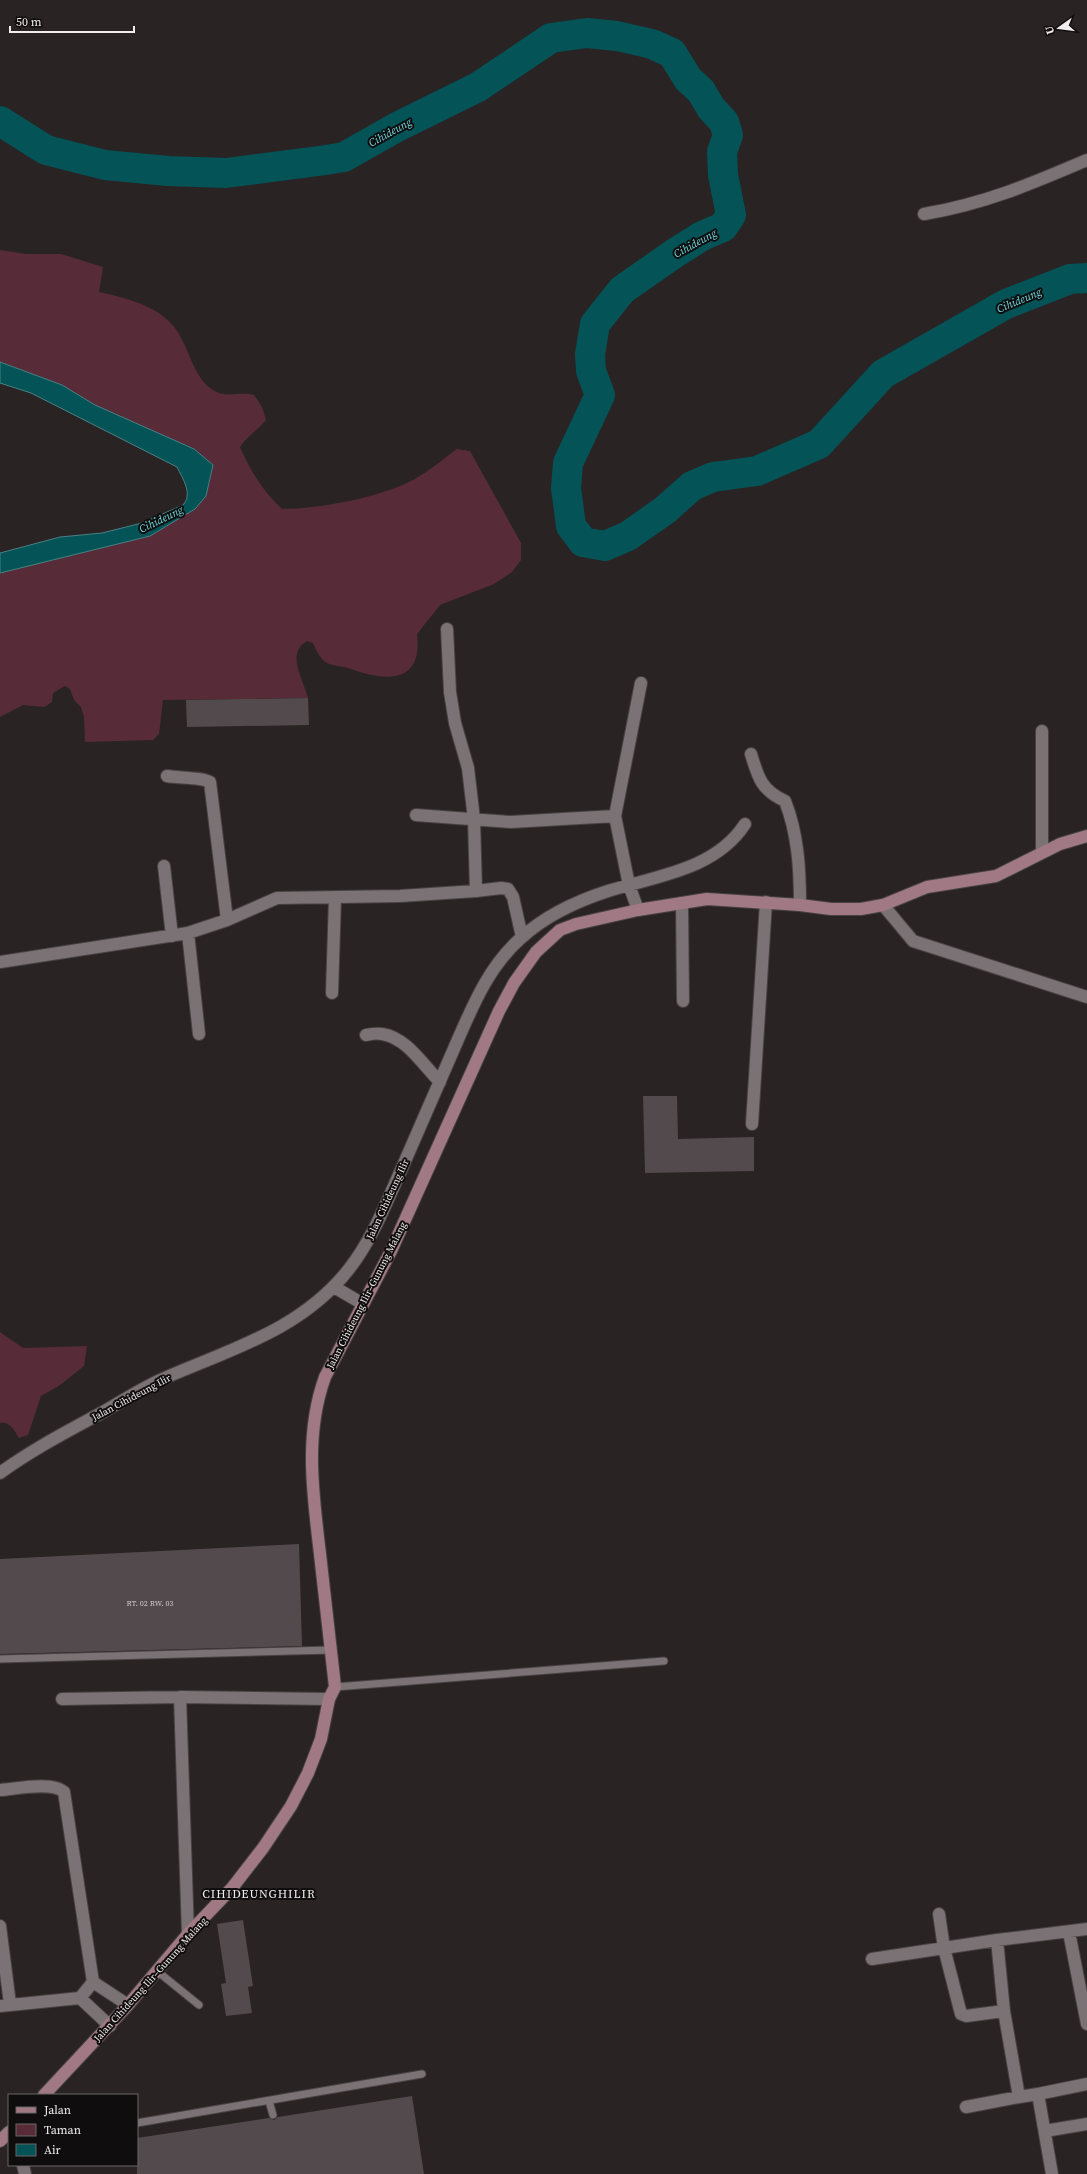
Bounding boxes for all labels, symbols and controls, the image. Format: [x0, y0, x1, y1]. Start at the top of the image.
scale bar [10, 8, 134, 34]
north arrow [1039, 8, 1079, 48]
text: 50 m [16, 14, 42, 30]
text: U [1042, 25, 1058, 36]
water label: Cihideung [366, 114, 415, 150]
water label: Cihideung [671, 225, 720, 261]
water label: Cihideung [994, 284, 1044, 317]
water label: Cihideung [137, 502, 186, 537]
street label: Jalan Cihideung Ilir [363, 1156, 412, 1242]
street label: Jalan Cihideung Ilir–Gunung Malang [323, 1220, 409, 1372]
street label: Jalan Cihideung Ilir [89, 1371, 173, 1424]
house number: RT. 02 RW. 03 [126, 1598, 174, 1609]
district label: CIHIDEUNGHILIR [202, 1886, 316, 1902]
street label: Jalan Cihideung Ilir–Gunung Malang [90, 1914, 210, 2045]
legend [8, 2094, 138, 2166]
text: Jalan [43, 2102, 71, 2118]
text: Taman [44, 2122, 81, 2138]
text: Air [44, 2142, 61, 2158]

